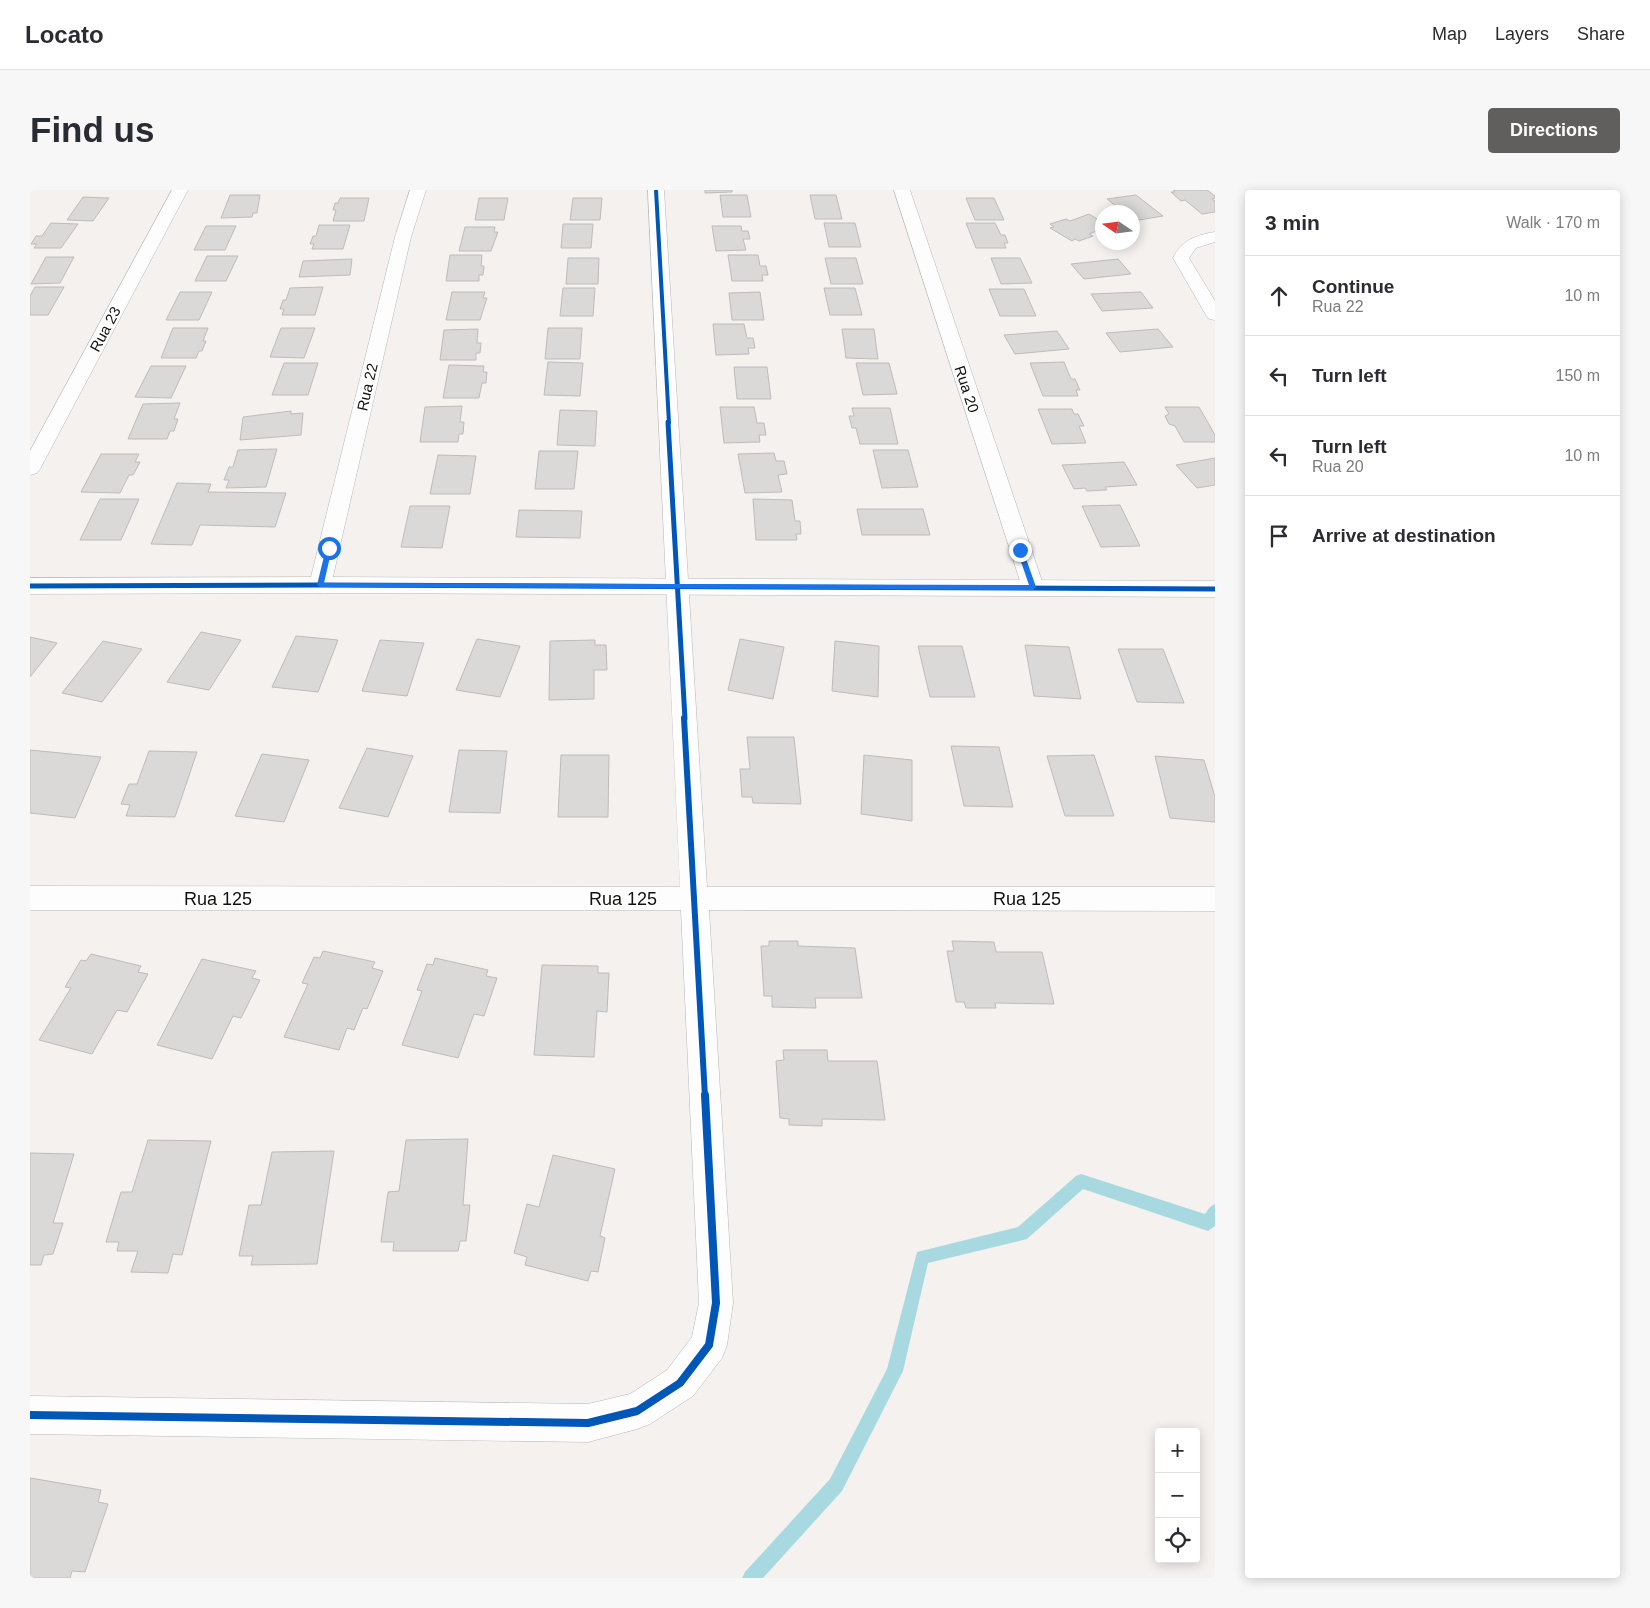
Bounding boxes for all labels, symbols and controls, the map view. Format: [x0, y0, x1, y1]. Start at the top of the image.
text: Locato [25, 21, 104, 48]
text: Map [1432, 24, 1467, 44]
text: Layers [1495, 24, 1549, 44]
text: Share [1577, 24, 1625, 44]
button: Directions [1488, 108, 1620, 153]
text: Find us [30, 110, 154, 149]
north arrow [1095, 205, 1140, 250]
text: 3 min [1265, 211, 1320, 234]
text: Walk · 170 m [1506, 214, 1600, 231]
text: Continue [1312, 276, 1394, 297]
icon: ahead [1265, 282, 1293, 310]
text: 10 m [1564, 287, 1600, 304]
text: Rua 22 [1312, 298, 1364, 315]
street label: Rua 23 [86, 304, 124, 354]
street label: Rua 22 [353, 362, 381, 412]
icon: left [1265, 362, 1293, 390]
street label: Rua 20 [951, 363, 983, 415]
text: Turn left [1312, 365, 1387, 386]
text: 150 m [1556, 367, 1600, 384]
text: Turn left [1312, 436, 1387, 457]
icon: left [1265, 442, 1293, 470]
text: 10 m [1564, 447, 1600, 464]
text: Rua 20 [1312, 458, 1364, 475]
icon: arrive [1265, 522, 1293, 550]
text: Arrive at destination [1312, 525, 1496, 546]
route start [318, 537, 341, 560]
route end [1009, 539, 1032, 562]
street label: Rua 125 [184, 889, 252, 909]
street label: Rua 125 [589, 889, 657, 909]
street label: Rua 125 [993, 889, 1061, 909]
map controls [1155, 1428, 1200, 1563]
button: + [1155, 1428, 1200, 1473]
button: − [1155, 1473, 1200, 1518]
button: locate [1155, 1518, 1200, 1563]

